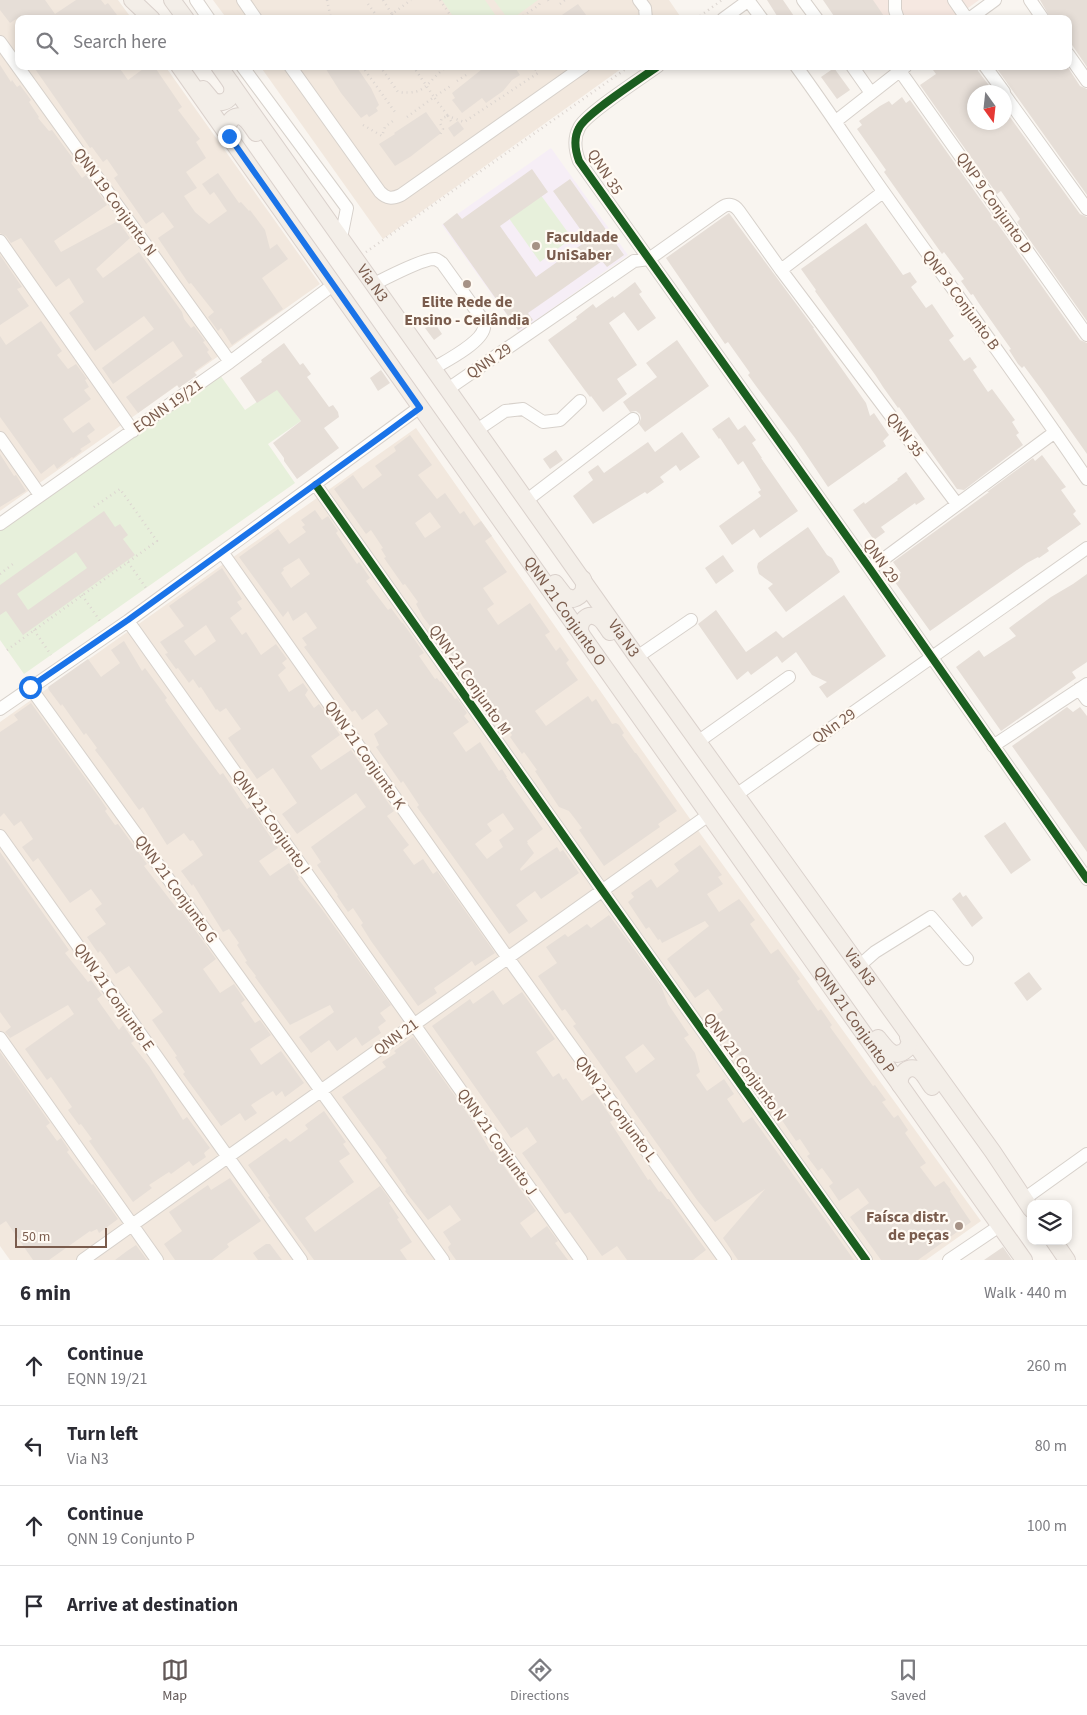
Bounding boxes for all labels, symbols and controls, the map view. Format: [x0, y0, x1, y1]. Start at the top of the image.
search box [15, 15, 1072, 70]
icon: search [33, 29, 61, 57]
text: Search here [73, 29, 167, 56]
north arrow [967, 85, 1012, 130]
route end [218, 125, 241, 148]
street label: QNN 19 Conjunto N [68, 143, 162, 261]
street label: QNN 35 [582, 145, 628, 199]
street label: QNP 9 Conjunto D [951, 148, 1037, 258]
place label: Faculdade UniSaber [546, 226, 618, 266]
marker: Faculdade UniSaber [530, 240, 542, 252]
street label: QNP 9 Conjunto B [917, 245, 1005, 355]
street label: Via N3 [352, 260, 394, 307]
marker: Elite Rede de Ensino - Ceilândia [461, 278, 473, 290]
place label: Elite Rede de Ensino - Ceilândia [404, 291, 530, 331]
street label: QNN 29 [462, 338, 516, 384]
street label: EQNN 19/21 [129, 374, 207, 438]
street label: QNN 35 [881, 408, 929, 462]
street label: QNN 29 [858, 534, 904, 588]
street label: QNN 21 Conjunto O [519, 552, 611, 670]
street label: Via N3 [603, 615, 645, 662]
street label: QNN 21 Conjunto M [424, 620, 516, 740]
route start [19, 676, 42, 699]
street label: QNN 21 Conjunto K [319, 696, 411, 814]
street label: QNn 29 [808, 703, 860, 749]
street label: QNN 21 Conjunto I [227, 765, 315, 879]
street label: QNN 21 Conjunto G [129, 831, 223, 947]
street label: QNN 21 Conjunto E [69, 939, 159, 1055]
street label: Via N3 [839, 944, 881, 991]
street label: QNN 21 Conjunto P [808, 962, 900, 1079]
street label: QNN 21 Conjunto N [698, 1008, 792, 1126]
street label: QNN 21 [369, 1013, 423, 1061]
street label: QNN 21 Conjunto L [570, 1051, 662, 1167]
street label: QNN 21 Conjunto J [452, 1084, 542, 1200]
map controls [1027, 1200, 1072, 1245]
button: layers [1027, 1200, 1072, 1245]
place label: Faísca distr. de peças [866, 1206, 949, 1246]
marker: Faísca distr. de peças [953, 1220, 965, 1232]
scale bar [15, 1225, 108, 1248]
text: 50 m [22, 1227, 50, 1247]
text: 6 min [20, 1278, 71, 1308]
text: Walk · 440 m [984, 1282, 1067, 1304]
text: Continue [67, 1341, 144, 1368]
icon: ahead [20, 1352, 48, 1380]
text: 260 m [1027, 1355, 1067, 1377]
text: EQNN 19/21 [67, 1368, 147, 1390]
text: Turn left [67, 1421, 138, 1448]
icon: left [20, 1432, 48, 1460]
text: 80 m [1035, 1435, 1067, 1457]
text: Via N3 [67, 1448, 109, 1470]
text: Continue [67, 1501, 144, 1528]
icon: ahead [20, 1512, 48, 1540]
text: 100 m [1027, 1515, 1067, 1537]
text: QNN 19 Conjunto P [67, 1528, 195, 1550]
icon: arrive [20, 1592, 48, 1620]
text: Arrive at destination [67, 1592, 238, 1619]
tab: Map [161, 1656, 189, 1706]
tab: Directions [510, 1656, 569, 1706]
tab: Saved [891, 1656, 926, 1706]

